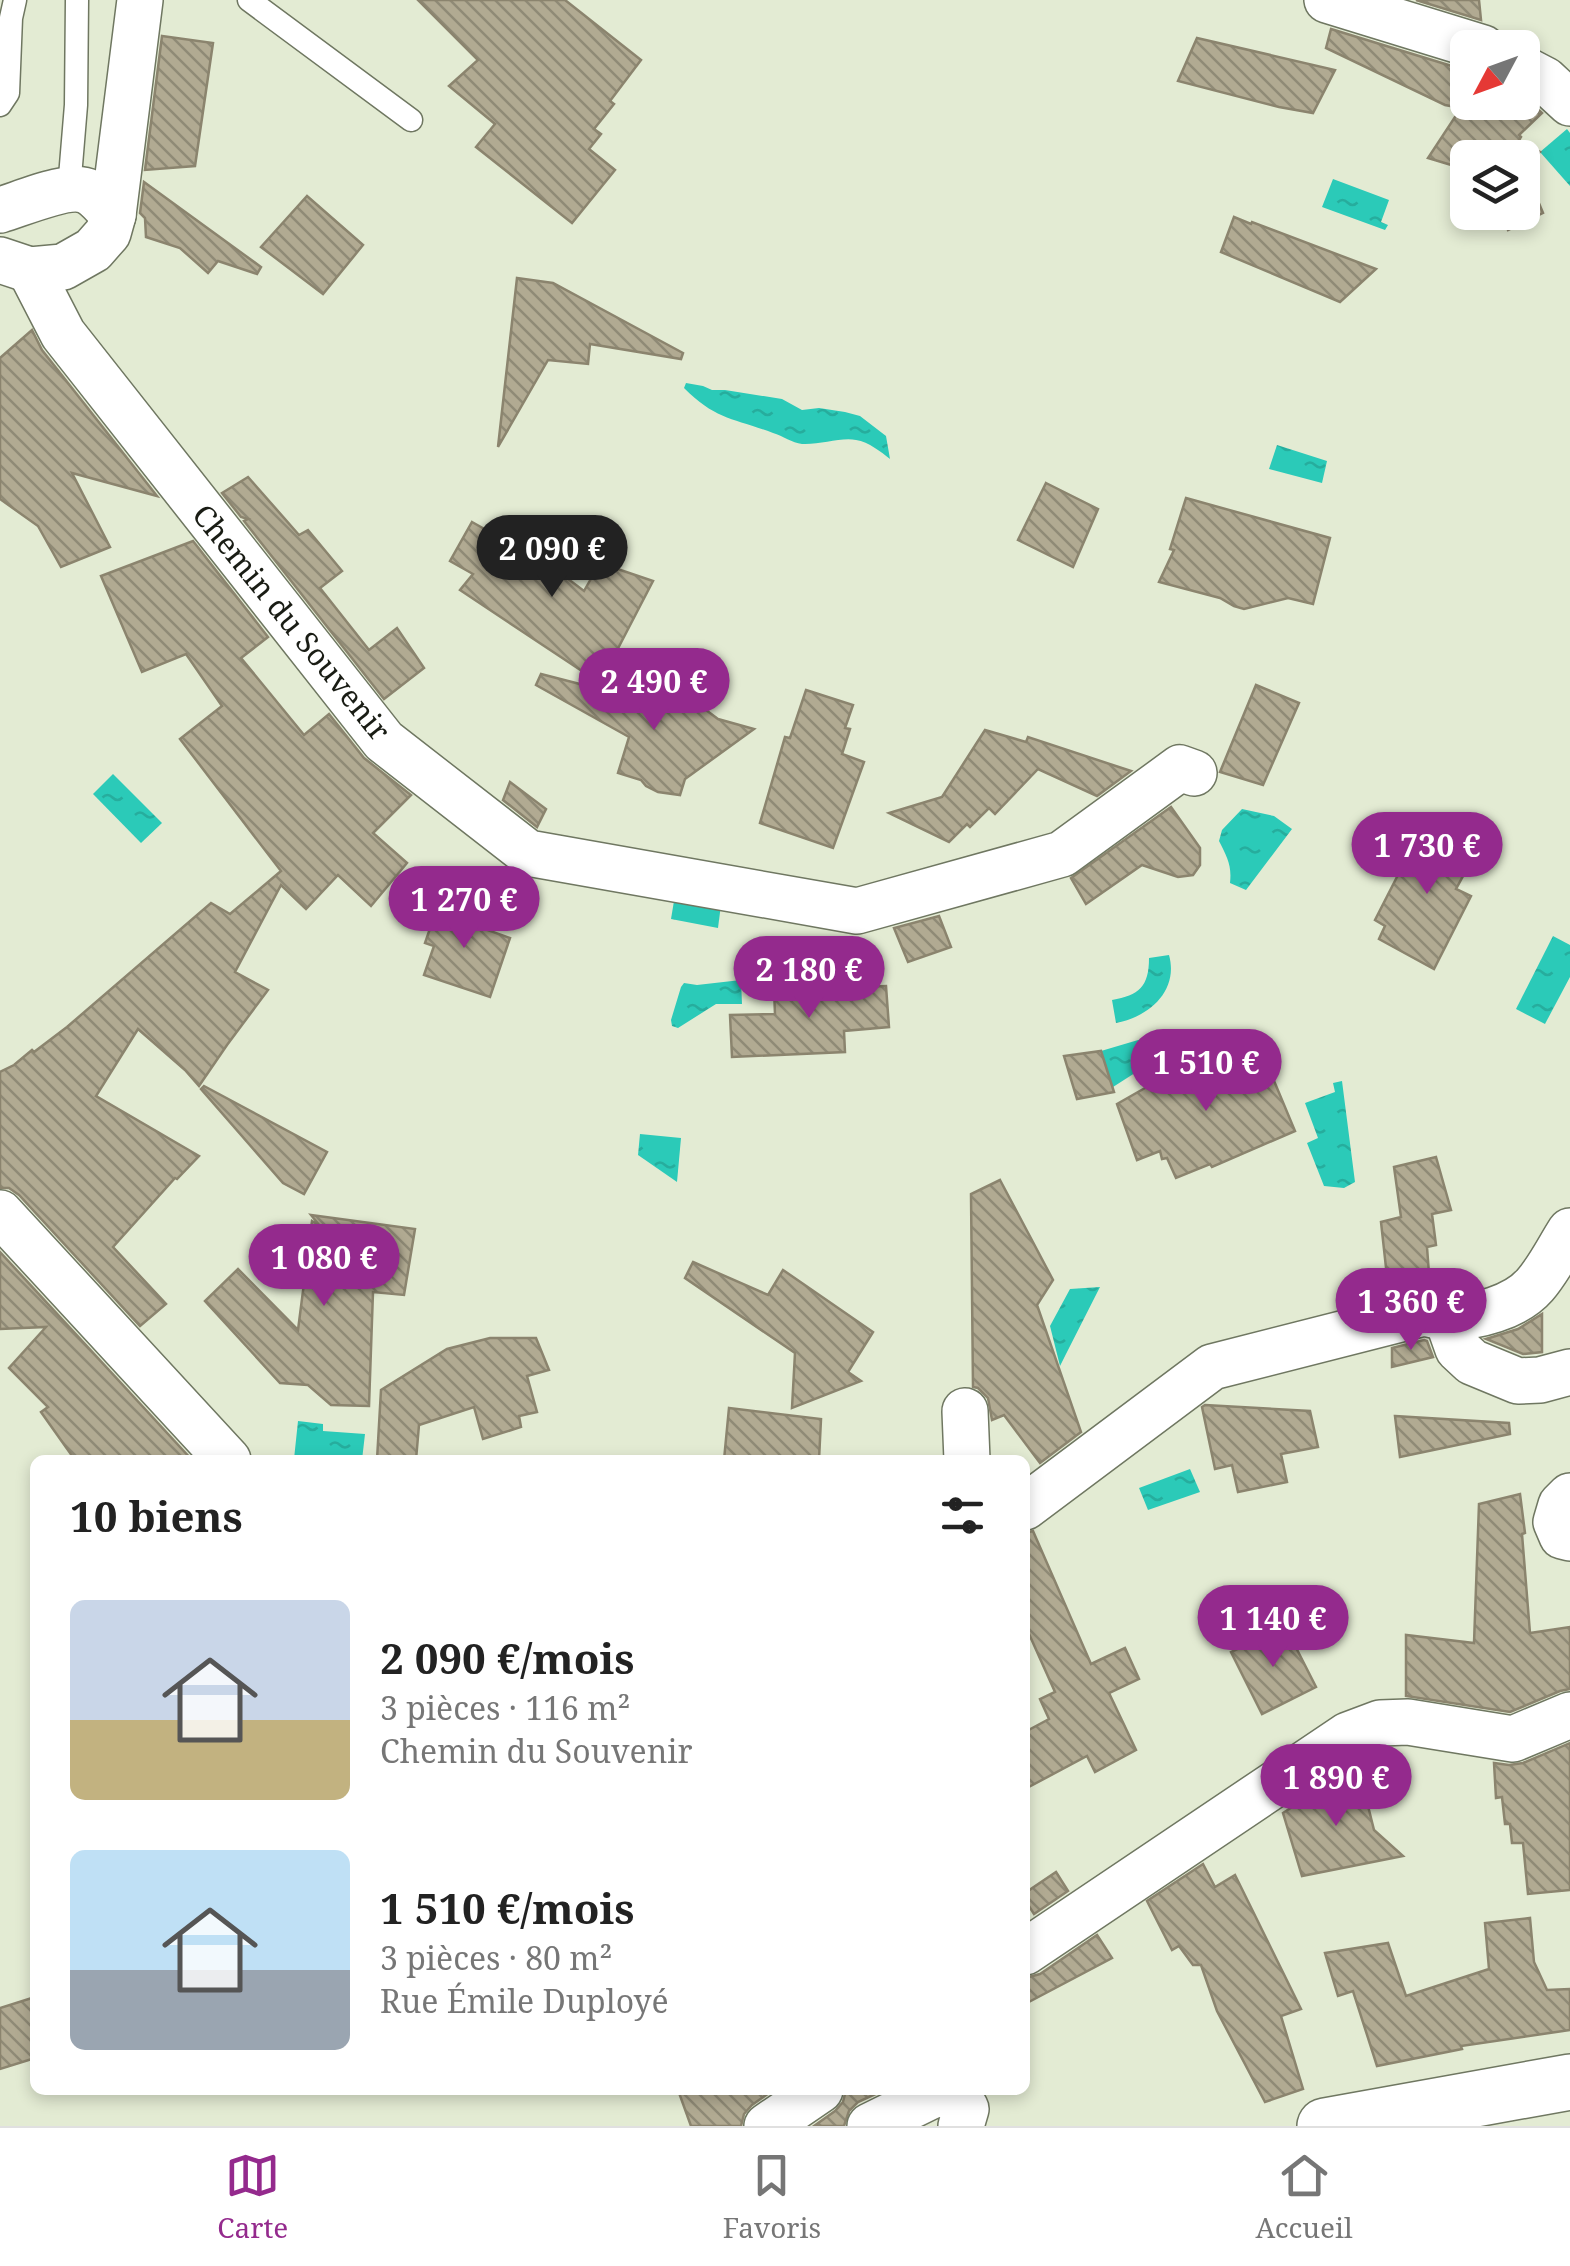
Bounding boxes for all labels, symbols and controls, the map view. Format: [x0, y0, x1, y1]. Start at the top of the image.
north arrow [1450, 30, 1540, 120]
map controls [1450, 30, 1540, 230]
button: layers [1450, 140, 1540, 230]
street label: Chemin du Souvenir [184, 495, 400, 749]
pin: 2 090 € [460, 515, 644, 600]
text: 2 090 € [499, 526, 605, 569]
pin: 2 490 € [562, 648, 746, 733]
text: 2 490 € [601, 659, 707, 702]
pin: 1 730 € [1335, 812, 1519, 897]
text: 1 730 € [1374, 823, 1480, 866]
pin: 1 270 € [372, 866, 556, 951]
text: 1 270 € [411, 877, 517, 920]
pin: 2 180 € [717, 936, 901, 1021]
text: 2 180 € [756, 947, 862, 990]
pin: 1 510 € [1114, 1029, 1298, 1114]
text: 1 510 € [1153, 1040, 1259, 1083]
pin: 1 080 € [232, 1224, 416, 1309]
text: 1 080 € [271, 1235, 377, 1278]
pin: 1 360 € [1319, 1268, 1503, 1353]
text: 1 360 € [1358, 1279, 1464, 1322]
text: 10 biens [70, 1487, 243, 1544]
icon: filters [935, 1488, 990, 1543]
pin: 1 140 € [1181, 1585, 1365, 1670]
text: 1 140 € [1220, 1596, 1326, 1639]
text: 2 090 €/mois [380, 1629, 635, 1686]
icon: home [150, 1640, 270, 1760]
text: 3 pièces · 116 m² [380, 1686, 630, 1729]
text: Chemin du Souvenir [380, 1729, 693, 1772]
pin: 1 890 € [1244, 1744, 1428, 1829]
text: 1 890 € [1283, 1755, 1389, 1798]
text: 1 510 €/mois [380, 1879, 635, 1936]
icon: home [150, 1890, 270, 2010]
text: 3 pièces · 80 m² [380, 1936, 612, 1979]
text: Rue Émile Duployé [380, 1979, 669, 2022]
tab: Carte [217, 2148, 288, 2246]
tab: Favoris [723, 2148, 821, 2246]
tab: Accueil [1256, 2148, 1353, 2246]

